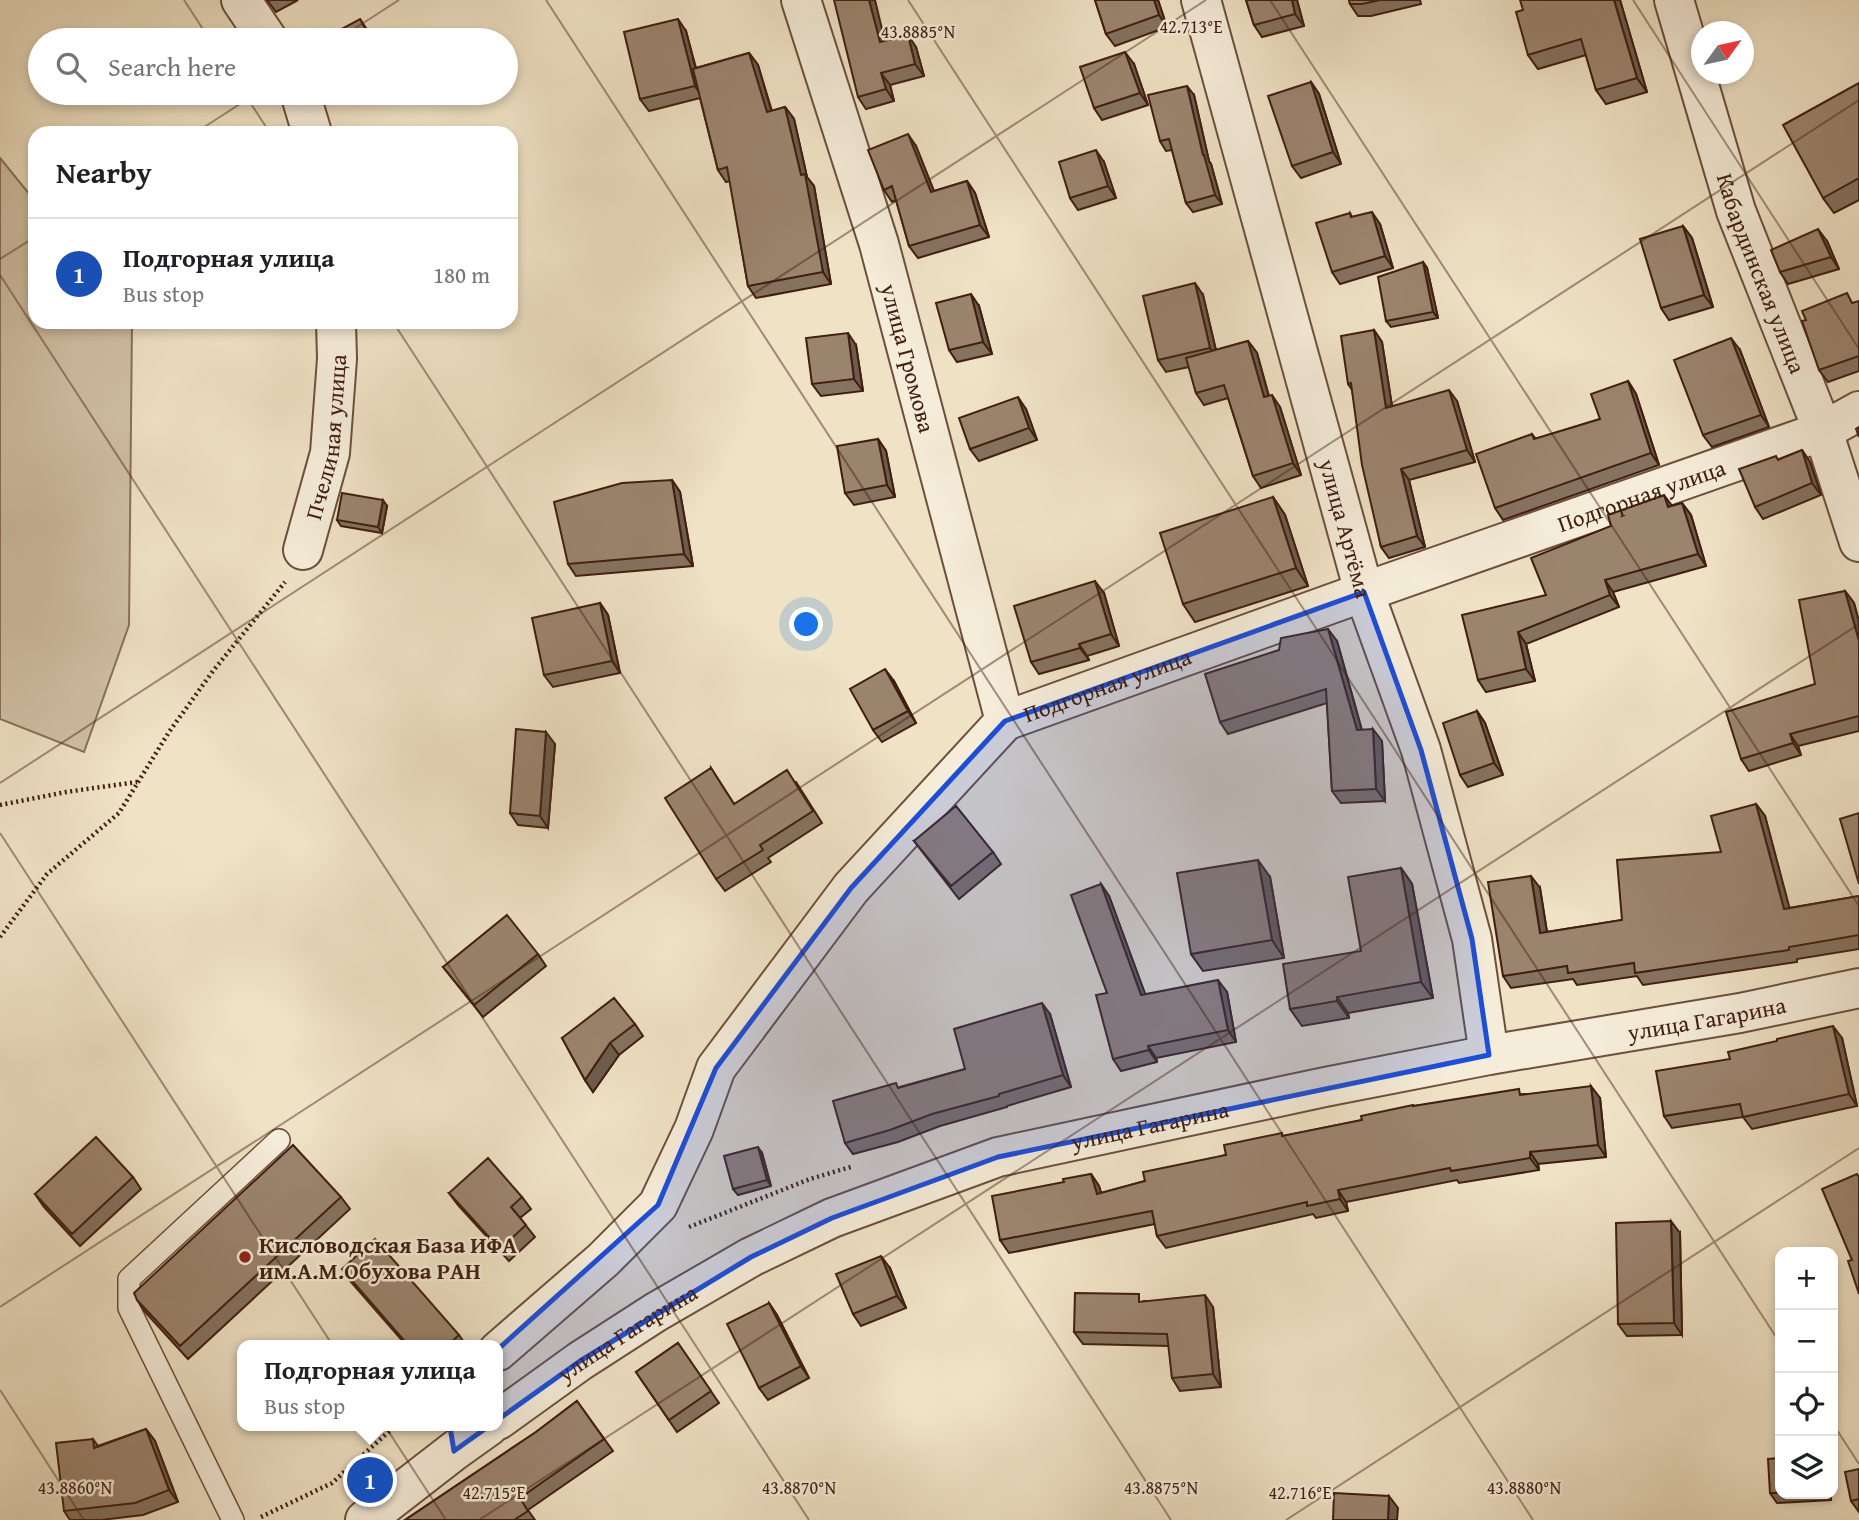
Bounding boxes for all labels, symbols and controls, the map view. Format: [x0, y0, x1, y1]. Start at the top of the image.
text: 42.713°E [1159, 13, 1223, 40]
text: 43.8885°N [881, 18, 956, 45]
north arrow [1691, 21, 1754, 84]
search box [28, 28, 518, 105]
text: Search here [108, 47, 236, 86]
icon: search [52, 48, 90, 86]
text: Nearby [56, 150, 152, 194]
street label: Кабардинская улица [1709, 169, 1815, 378]
text: Подгорная улица [123, 238, 335, 277]
text: 1 [73, 258, 85, 291]
text: 180 m [433, 258, 490, 291]
text: Bus stop [123, 277, 204, 310]
street label: улица Громова [873, 279, 945, 436]
street label: Пчелиная улица [296, 353, 354, 523]
street label: Подгорная улица [1553, 450, 1730, 540]
street label: улица Артёма [1311, 454, 1381, 602]
your location [789, 607, 823, 641]
street label: Подгорная улица [1018, 639, 1195, 730]
street label: улица Гагарина [1624, 987, 1789, 1048]
street label: улица Гагарина [1067, 1092, 1232, 1158]
place label: Кисловодская База ИФА им.А.М.Обухова РАН [259, 1228, 517, 1287]
map controls [1775, 1247, 1838, 1499]
button: + [1775, 1247, 1838, 1310]
marker: Кисловодская База ИФА им.А.М.Обухова РАН [237, 1249, 253, 1265]
street label: улица Гагарина [549, 1275, 703, 1390]
button: − [1775, 1310, 1838, 1373]
popup [237, 1340, 503, 1431]
text: Подгорная улица [264, 1350, 476, 1389]
button: locate [1775, 1373, 1838, 1436]
text: Bus stop [264, 1389, 345, 1422]
button: layers [1775, 1436, 1838, 1499]
pin: 1 [347, 1454, 393, 1506]
text: 43.8860°N [38, 1474, 113, 1501]
text: 43.8870°N [762, 1474, 837, 1501]
text: 43.8875°N [1124, 1474, 1199, 1501]
text: 43.8880°N [1487, 1474, 1562, 1501]
text: 42.715°E [462, 1479, 526, 1506]
text: 42.716°E [1268, 1479, 1332, 1506]

